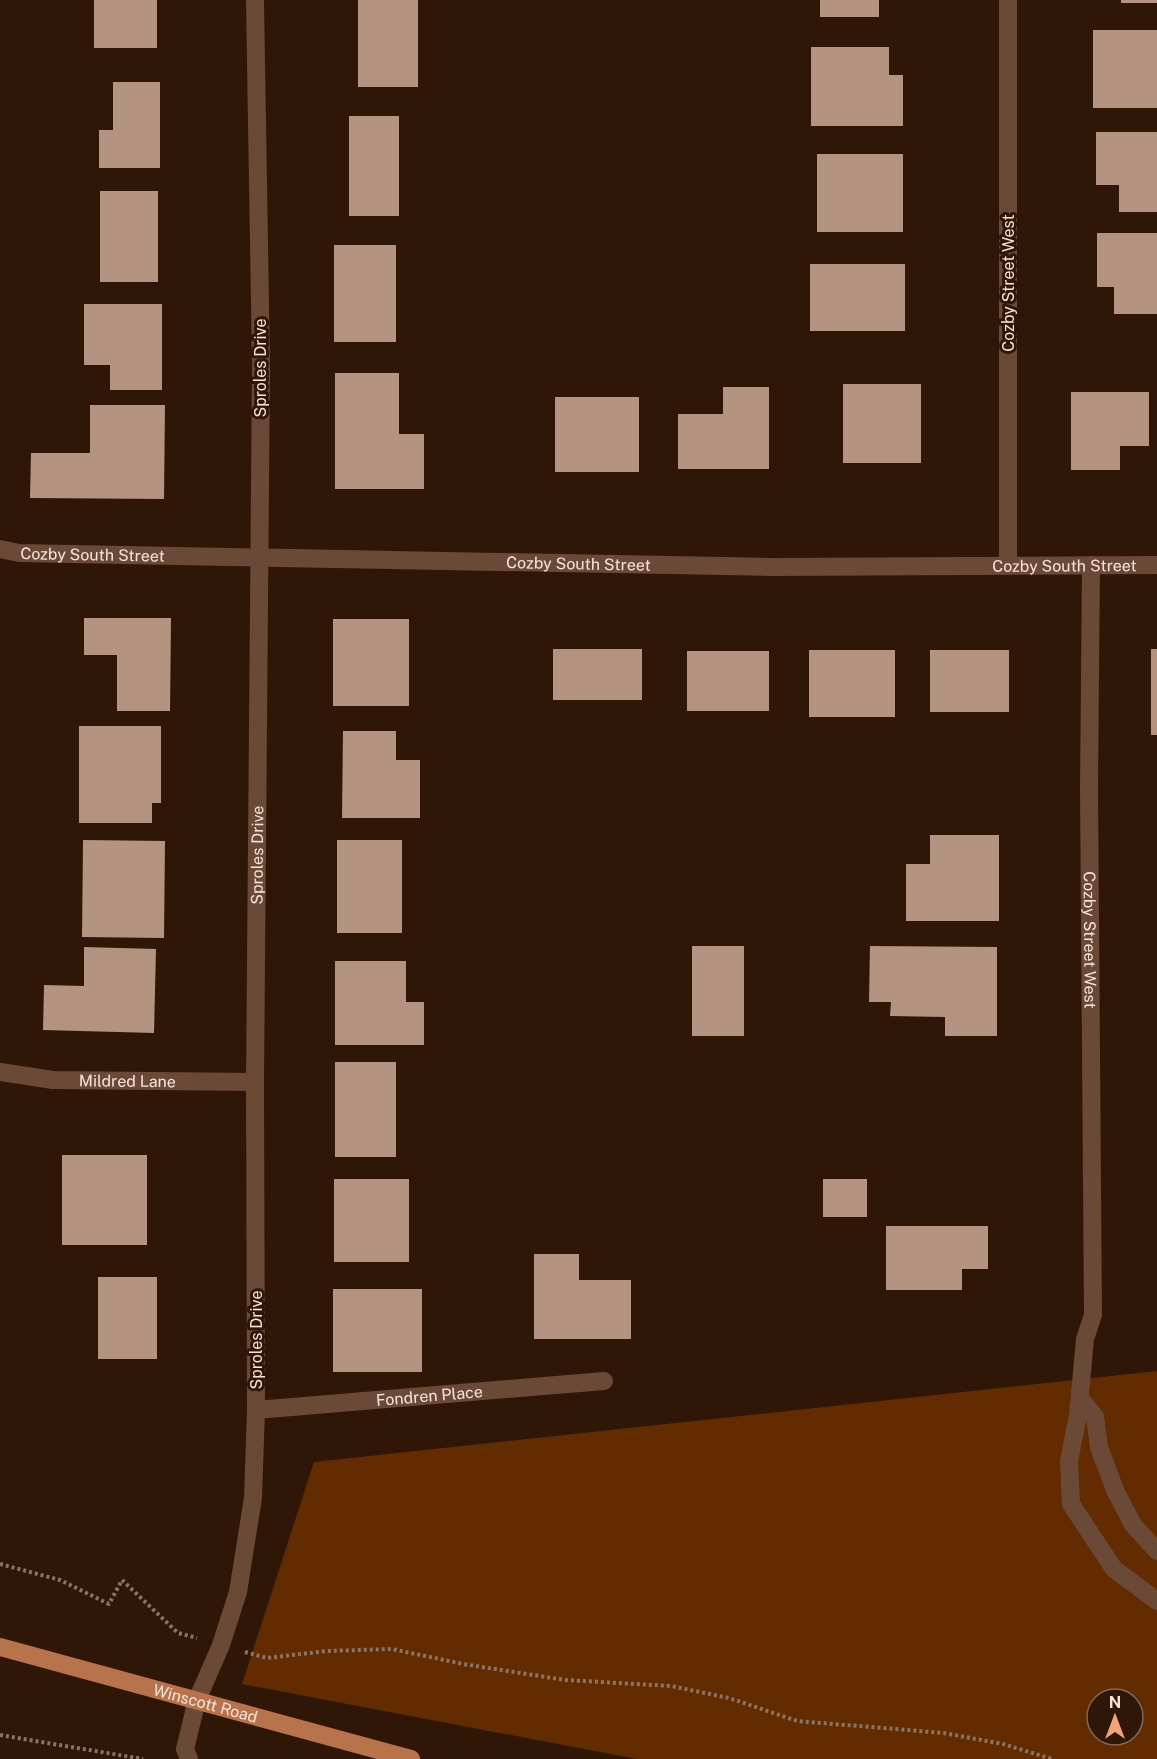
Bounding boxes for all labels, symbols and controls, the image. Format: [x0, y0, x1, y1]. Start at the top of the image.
street label: Cozby Street West [999, 214, 1018, 352]
street label: Sproles Drive [251, 318, 270, 418]
street label: Cozby South Street [20, 544, 165, 565]
street label: Cozby South Street [506, 553, 651, 574]
street label: Cozby South Street [992, 556, 1137, 575]
street label: Sproles Drive [247, 805, 267, 905]
street label: Cozby Street West [1080, 871, 1100, 1009]
street label: Mildred Lane [79, 1071, 176, 1091]
street label: Sproles Drive [247, 1290, 266, 1390]
street label: Fondren Place [375, 1382, 484, 1409]
street label: Winscott Road [151, 1680, 260, 1726]
north arrow [1085, 1687, 1145, 1747]
text: N [1109, 1693, 1121, 1712]

